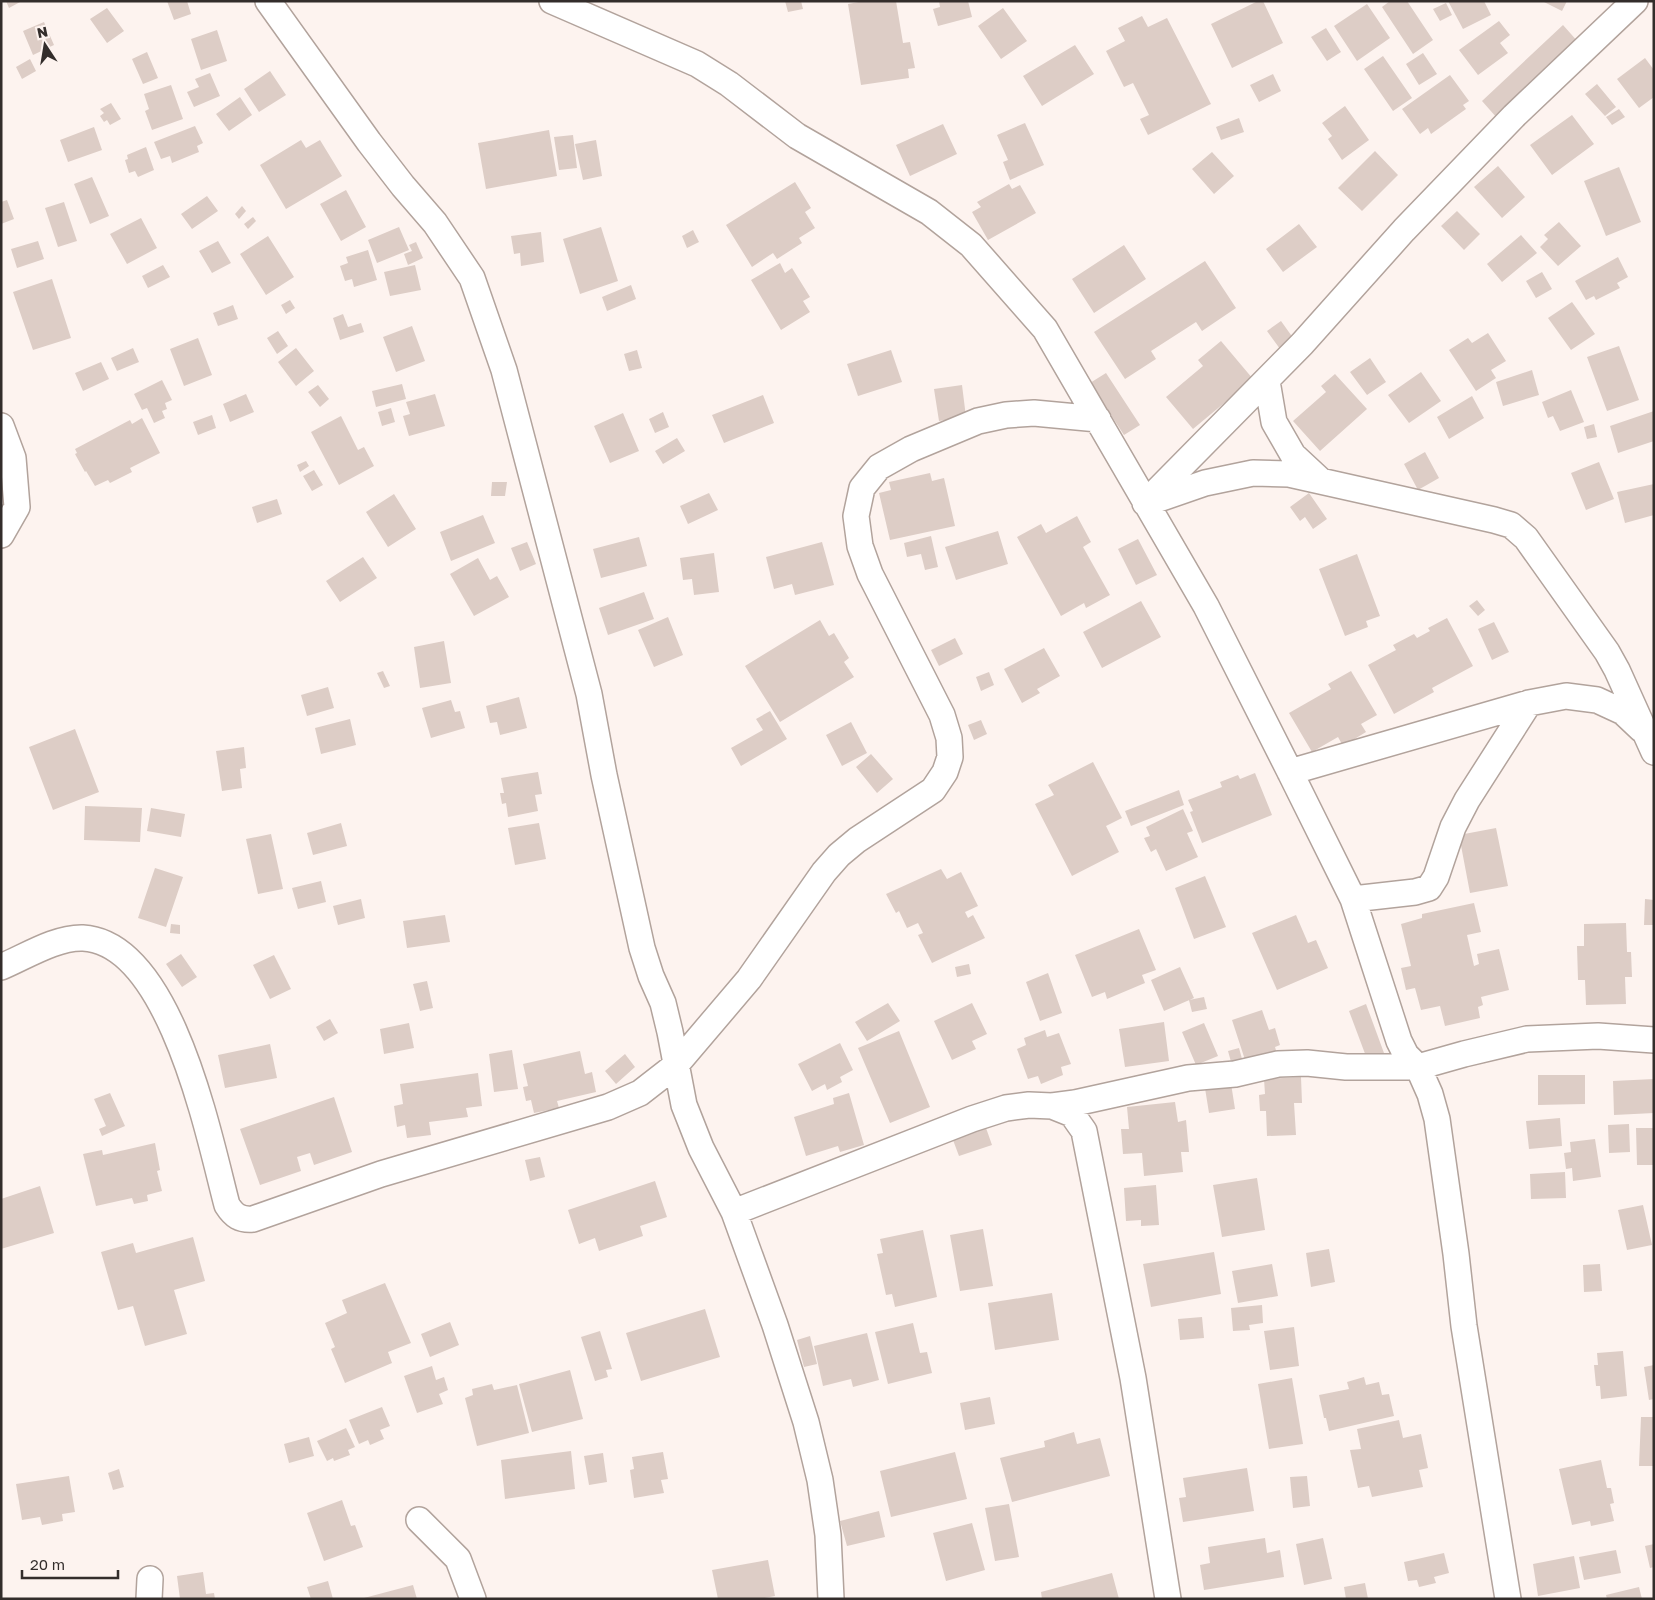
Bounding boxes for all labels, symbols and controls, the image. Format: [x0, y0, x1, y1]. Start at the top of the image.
north arrow [20, 20, 70, 70]
text: N [35, 22, 49, 41]
scale bar [22, 1548, 119, 1580]
text: 20 m [30, 1555, 65, 1573]

